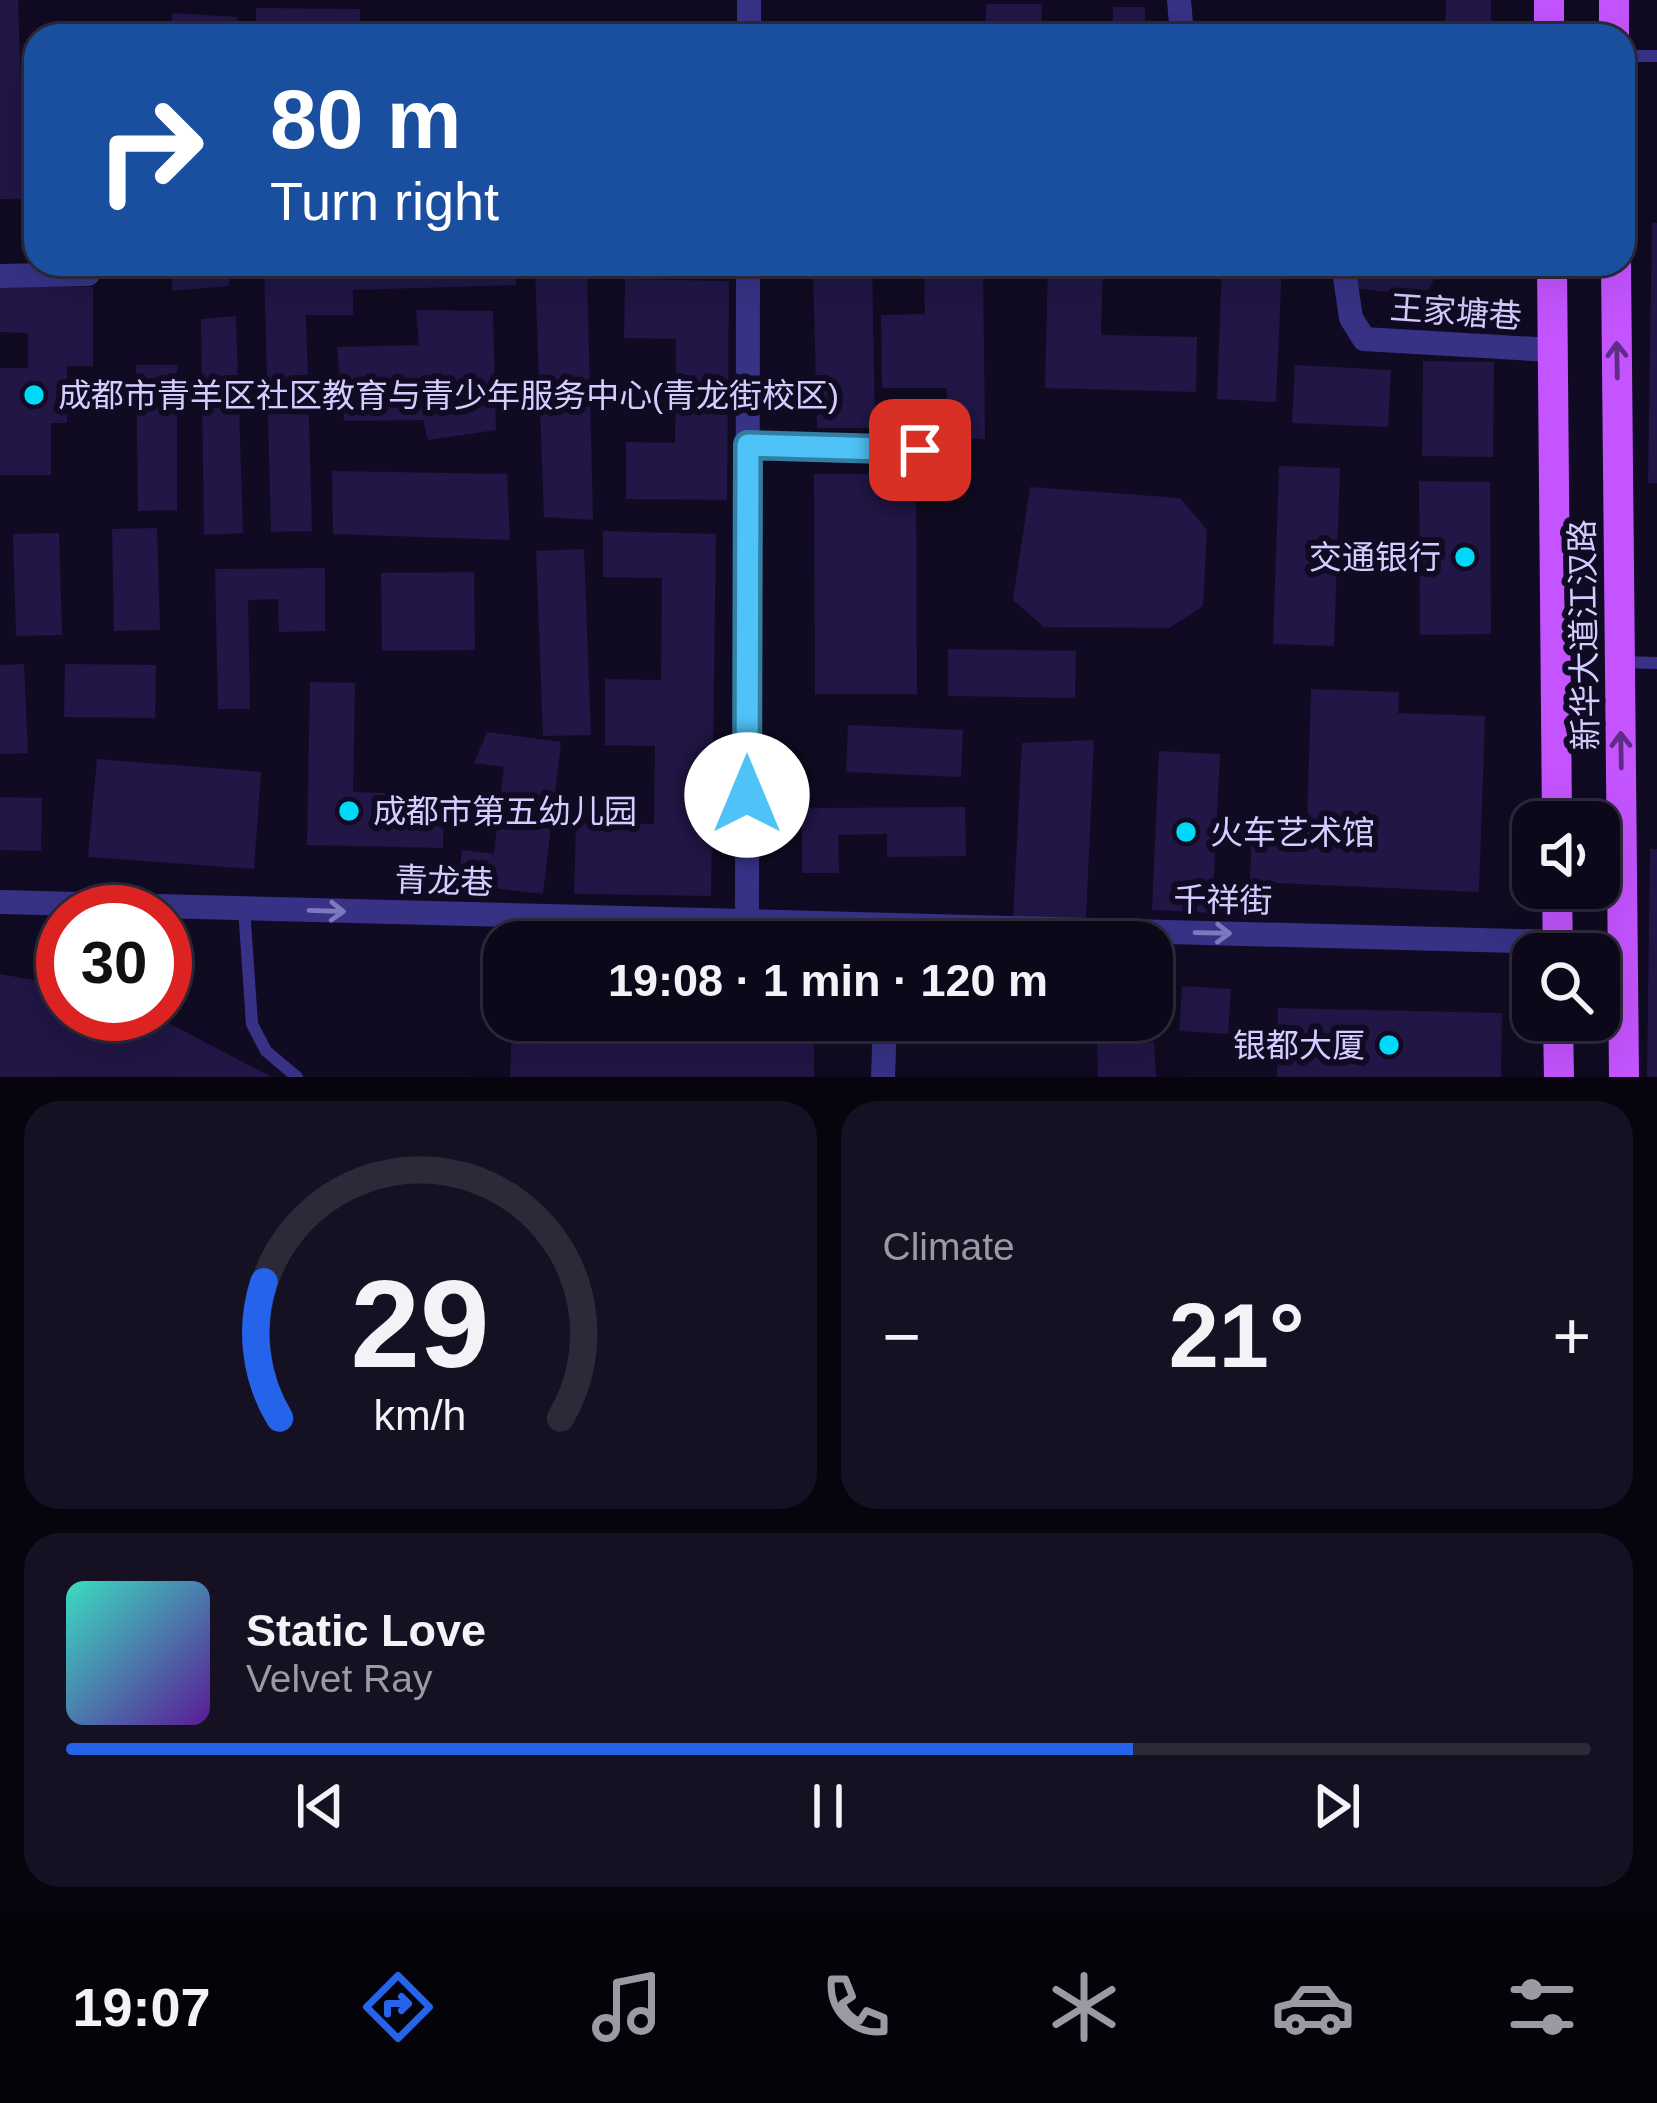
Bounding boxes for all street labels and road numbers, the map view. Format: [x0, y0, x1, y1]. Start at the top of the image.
street label: 王家塘巷 [1389, 289, 1523, 335]
street label: 新华大道江汉路 [1563, 519, 1605, 751]
street label: 青龙巷 [394, 861, 494, 901]
street label: 千祥街 [1173, 881, 1273, 919]

